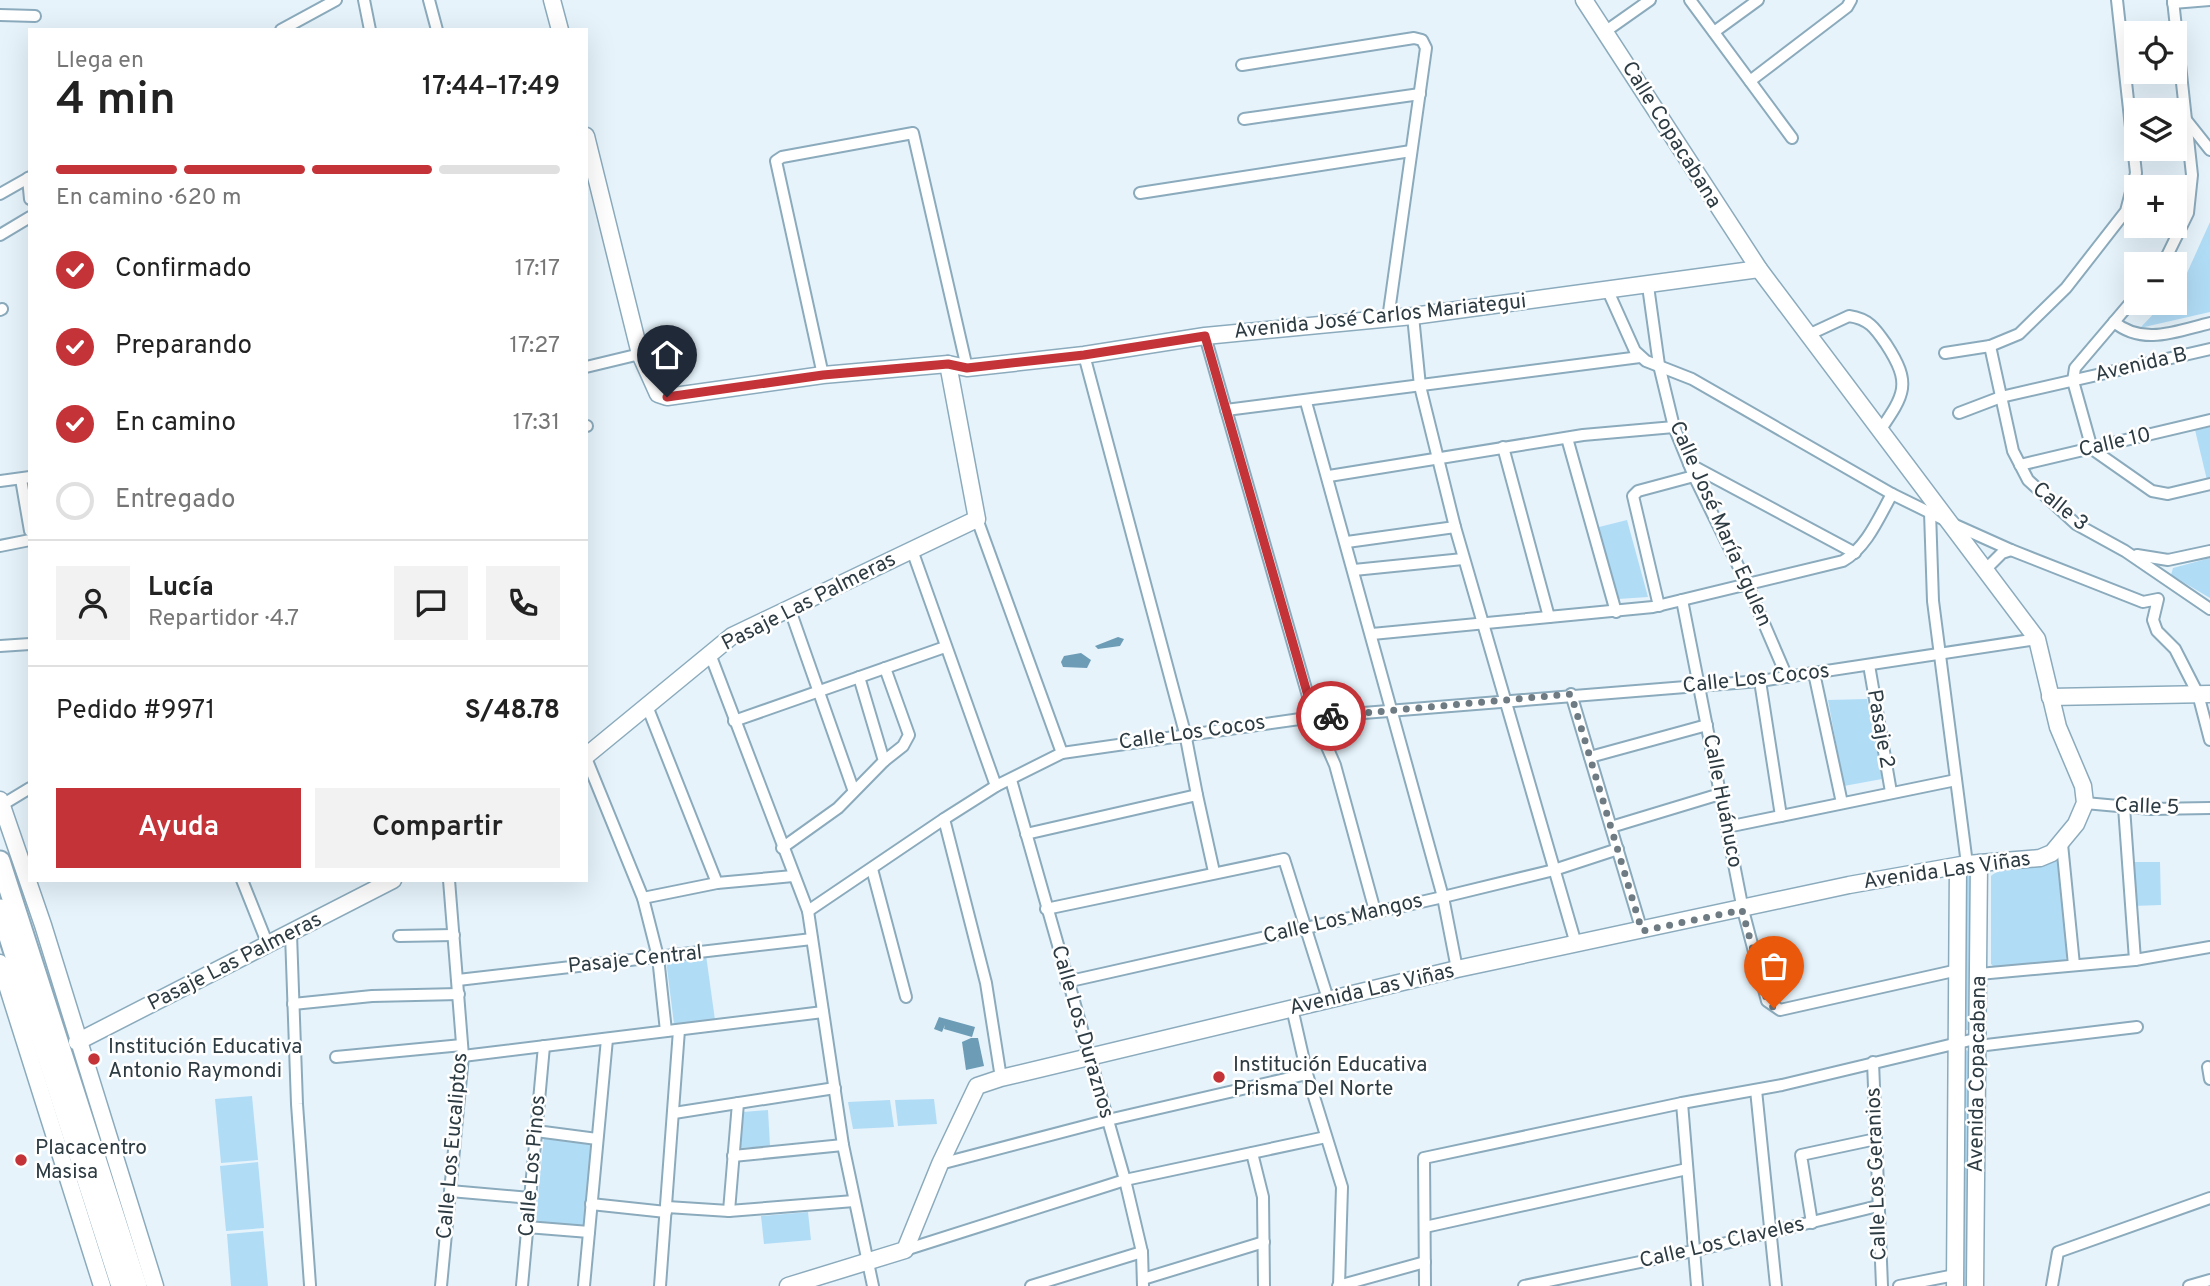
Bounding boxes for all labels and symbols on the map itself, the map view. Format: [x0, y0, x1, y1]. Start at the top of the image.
street label: Calle Copacabana [1615, 56, 1727, 214]
street label: Avenida José Carlos Mariategui [1232, 288, 1528, 346]
pin [637, 325, 697, 397]
street label: Avenida B [2092, 341, 2190, 389]
street label: Calle José María Egulen [1662, 417, 1778, 631]
street label: Calle 10 [2076, 422, 2154, 464]
street label: Calle 3 [2026, 476, 2094, 538]
street label: Pasaje Las Palmeras [717, 546, 901, 658]
street label: Calle Los Cocos [1681, 658, 1831, 700]
courier [1296, 681, 1366, 751]
street label: Pasaje 2 [1860, 687, 1900, 771]
street label: Calle Los Cocos [1117, 709, 1267, 757]
street label: Calle Huánuco [1696, 732, 1748, 870]
street label: Calle 5 [2114, 792, 2180, 822]
street label: Avenida Las Viñas [1862, 846, 2032, 896]
street label: Calle Los Mangos [1261, 888, 1425, 950]
street label: Pasaje Las Palmeras [143, 906, 327, 1018]
pin [1744, 936, 1804, 1008]
street label: Pasaje Central [567, 940, 703, 980]
street label: Calle Los Duraznos [1044, 942, 1120, 1122]
street label: Avenida Las Viñas [1287, 958, 1457, 1022]
street label: Avenida Copacabana [1963, 975, 1993, 1173]
place label: Institución Educativa Antonio Raymondi [108, 1034, 302, 1085]
marker: Institución Educativa Antonio Raymondi [86, 1051, 102, 1067]
street label: Calle Los Eucaliptos [431, 1052, 475, 1240]
place label: Institución Educativa Prisma Del Norte [1233, 1052, 1427, 1103]
marker: Institución Educativa Prisma Del Norte [1211, 1069, 1227, 1085]
street label: Calle Los Geranios [1860, 1087, 1894, 1261]
street label: Calle Los Pinos [513, 1094, 553, 1238]
place label: Placacentro Masisa [35, 1135, 147, 1186]
marker: Placacentro Masisa [13, 1152, 29, 1168]
street label: Calle Los Claveles [1637, 1211, 1807, 1275]

